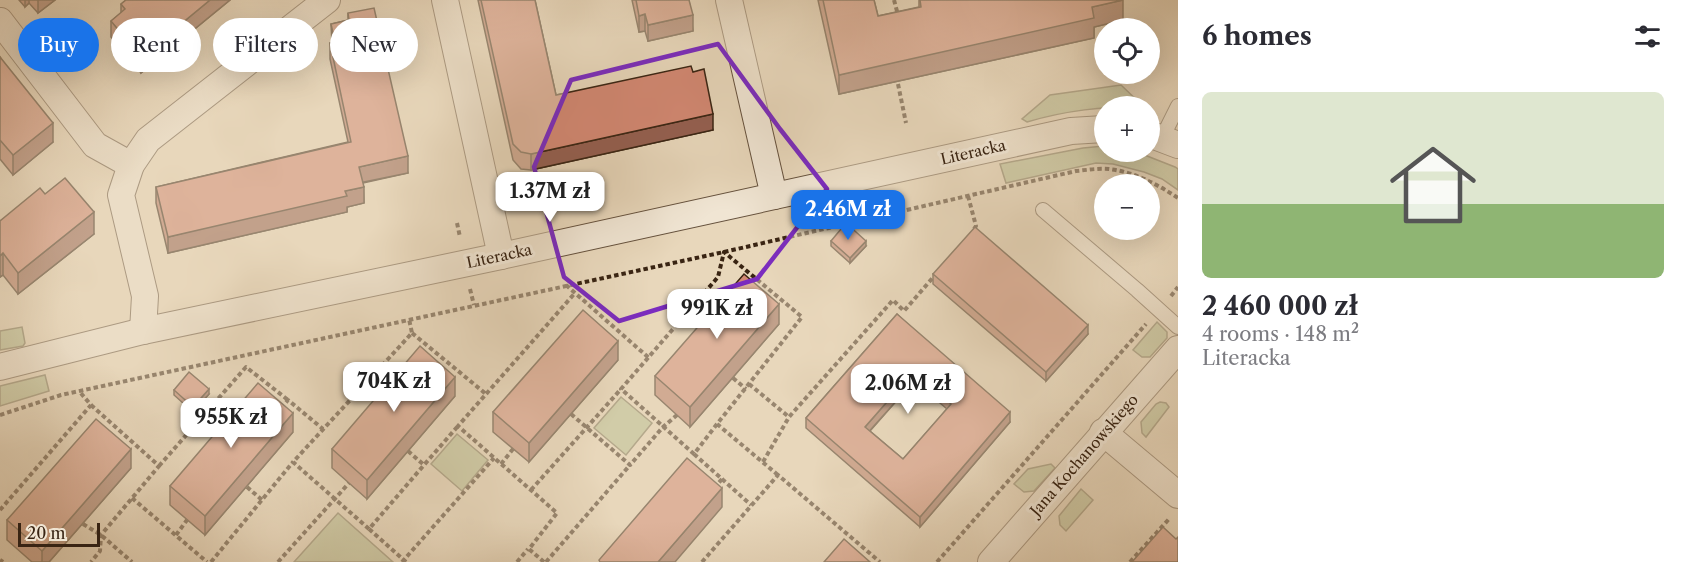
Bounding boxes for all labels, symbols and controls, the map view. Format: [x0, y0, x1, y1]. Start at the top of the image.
chip: Buy [18, 18, 99, 72]
chip: Rent [111, 18, 201, 72]
chip: Filters [213, 18, 318, 72]
chip: New [330, 18, 418, 72]
map controls [1094, 18, 1160, 240]
button: locate [1094, 18, 1160, 84]
text: 6 homes [1202, 20, 1312, 52]
icon: filters [1631, 20, 1664, 53]
button: + [1094, 96, 1160, 162]
icon: home [1379, 131, 1487, 239]
street label: Literacka [939, 135, 1008, 169]
pin: 1.37M zł [488, 172, 612, 223]
button: − [1094, 174, 1160, 240]
text: 1.37M zł [510, 179, 590, 203]
pin: 2.46M zł [786, 190, 910, 241]
text: 2.46M zł [805, 197, 891, 221]
street label: Literacka [465, 240, 534, 272]
pin: 991K zł [662, 289, 772, 340]
text: 2 460 000 zł [1202, 290, 1358, 322]
text: 991K zł [681, 296, 753, 320]
text: 4 rooms · 148 m² [1202, 322, 1359, 346]
text: Literacka [1202, 346, 1291, 370]
pin: 704K zł [339, 362, 449, 413]
pin: 2.06M zł [846, 364, 970, 415]
text: 704K zł [357, 369, 431, 393]
text: 2.06M zł [865, 371, 951, 395]
street label: Jana Kochanowskiego [1025, 390, 1142, 521]
pin: 955K zł [176, 398, 286, 449]
text: 955K zł [195, 405, 267, 429]
scale bar [18, 520, 100, 548]
text: 20 m [27, 523, 66, 543]

